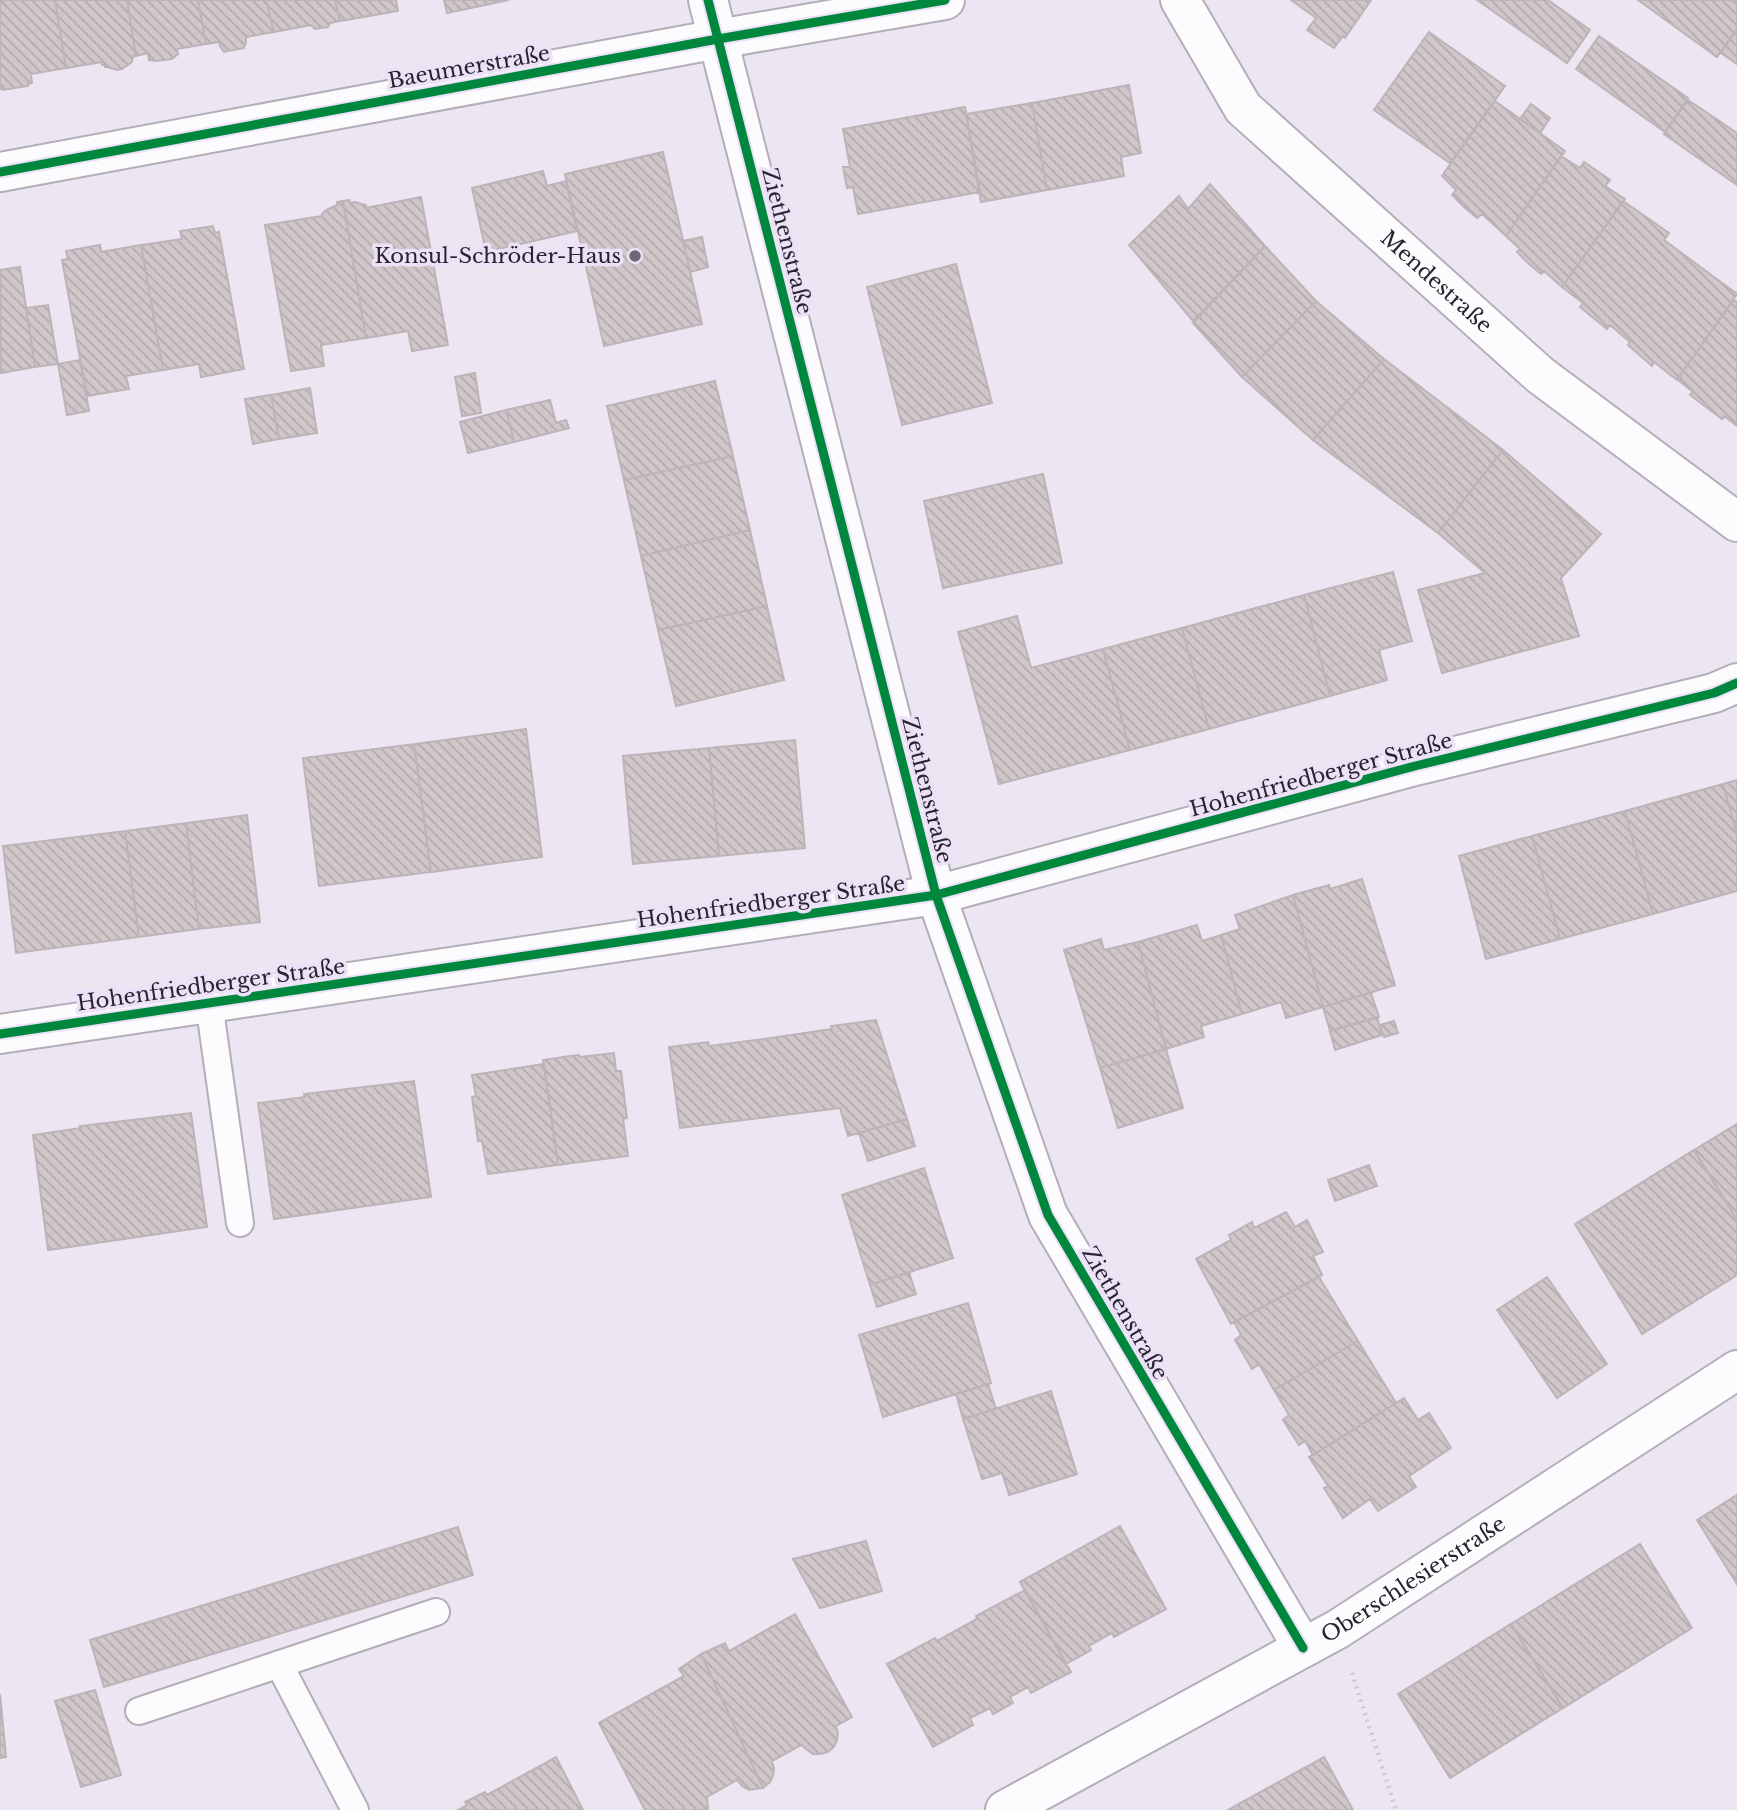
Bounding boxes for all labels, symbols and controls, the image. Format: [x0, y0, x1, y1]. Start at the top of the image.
street label: Baeumerstraße [386, 40, 552, 94]
street label: Ziethenstraße [756, 165, 818, 317]
street label: Mendestraße [1375, 225, 1497, 339]
place label: Konsul-Schröder-Haus [374, 243, 621, 269]
marker: Konsul-Schröder-Haus [627, 248, 643, 264]
street label: Ziethenstraße [896, 714, 958, 866]
street label: Hohenfriedberger Straße [1187, 727, 1455, 823]
street label: Hohenfriedberger Straße [635, 870, 907, 934]
street label: Hohenfriedberger Straße [75, 953, 347, 1017]
street label: Ziethenstraße [1076, 1242, 1174, 1384]
street label: Oberschlesierstraße [1317, 1511, 1510, 1649]

